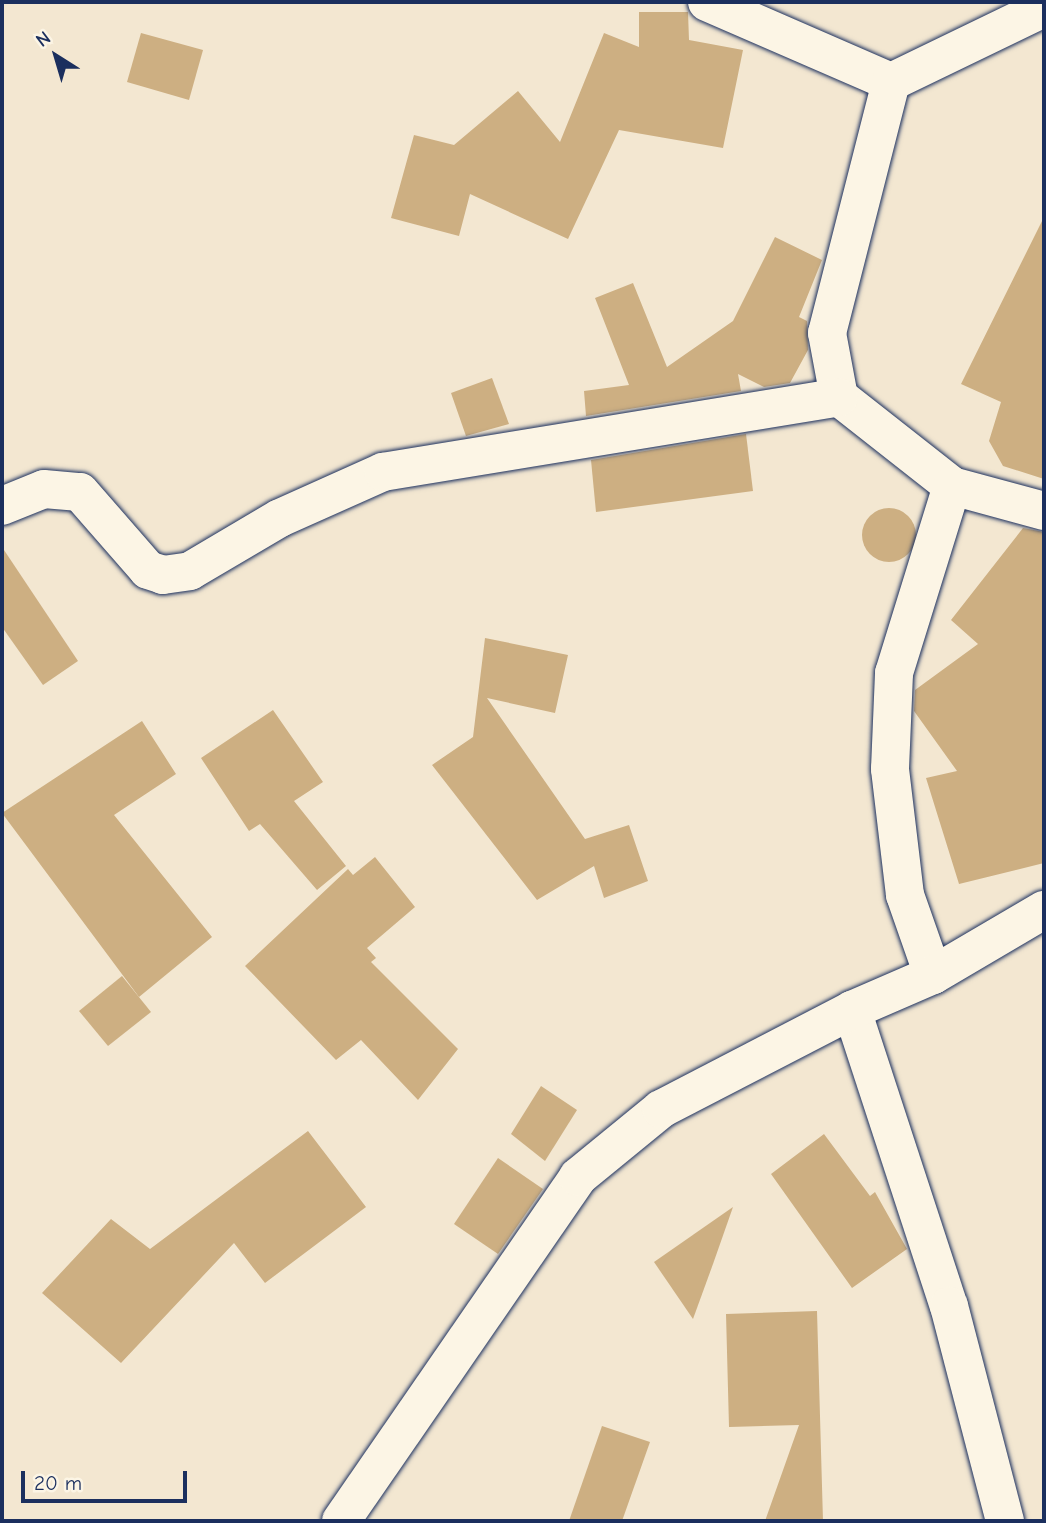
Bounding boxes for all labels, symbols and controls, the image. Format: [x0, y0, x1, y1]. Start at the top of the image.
north arrow [21, 21, 91, 91]
text: N [32, 27, 55, 52]
scale bar [24, 1456, 191, 1500]
text: 20 m [34, 1471, 82, 1495]

